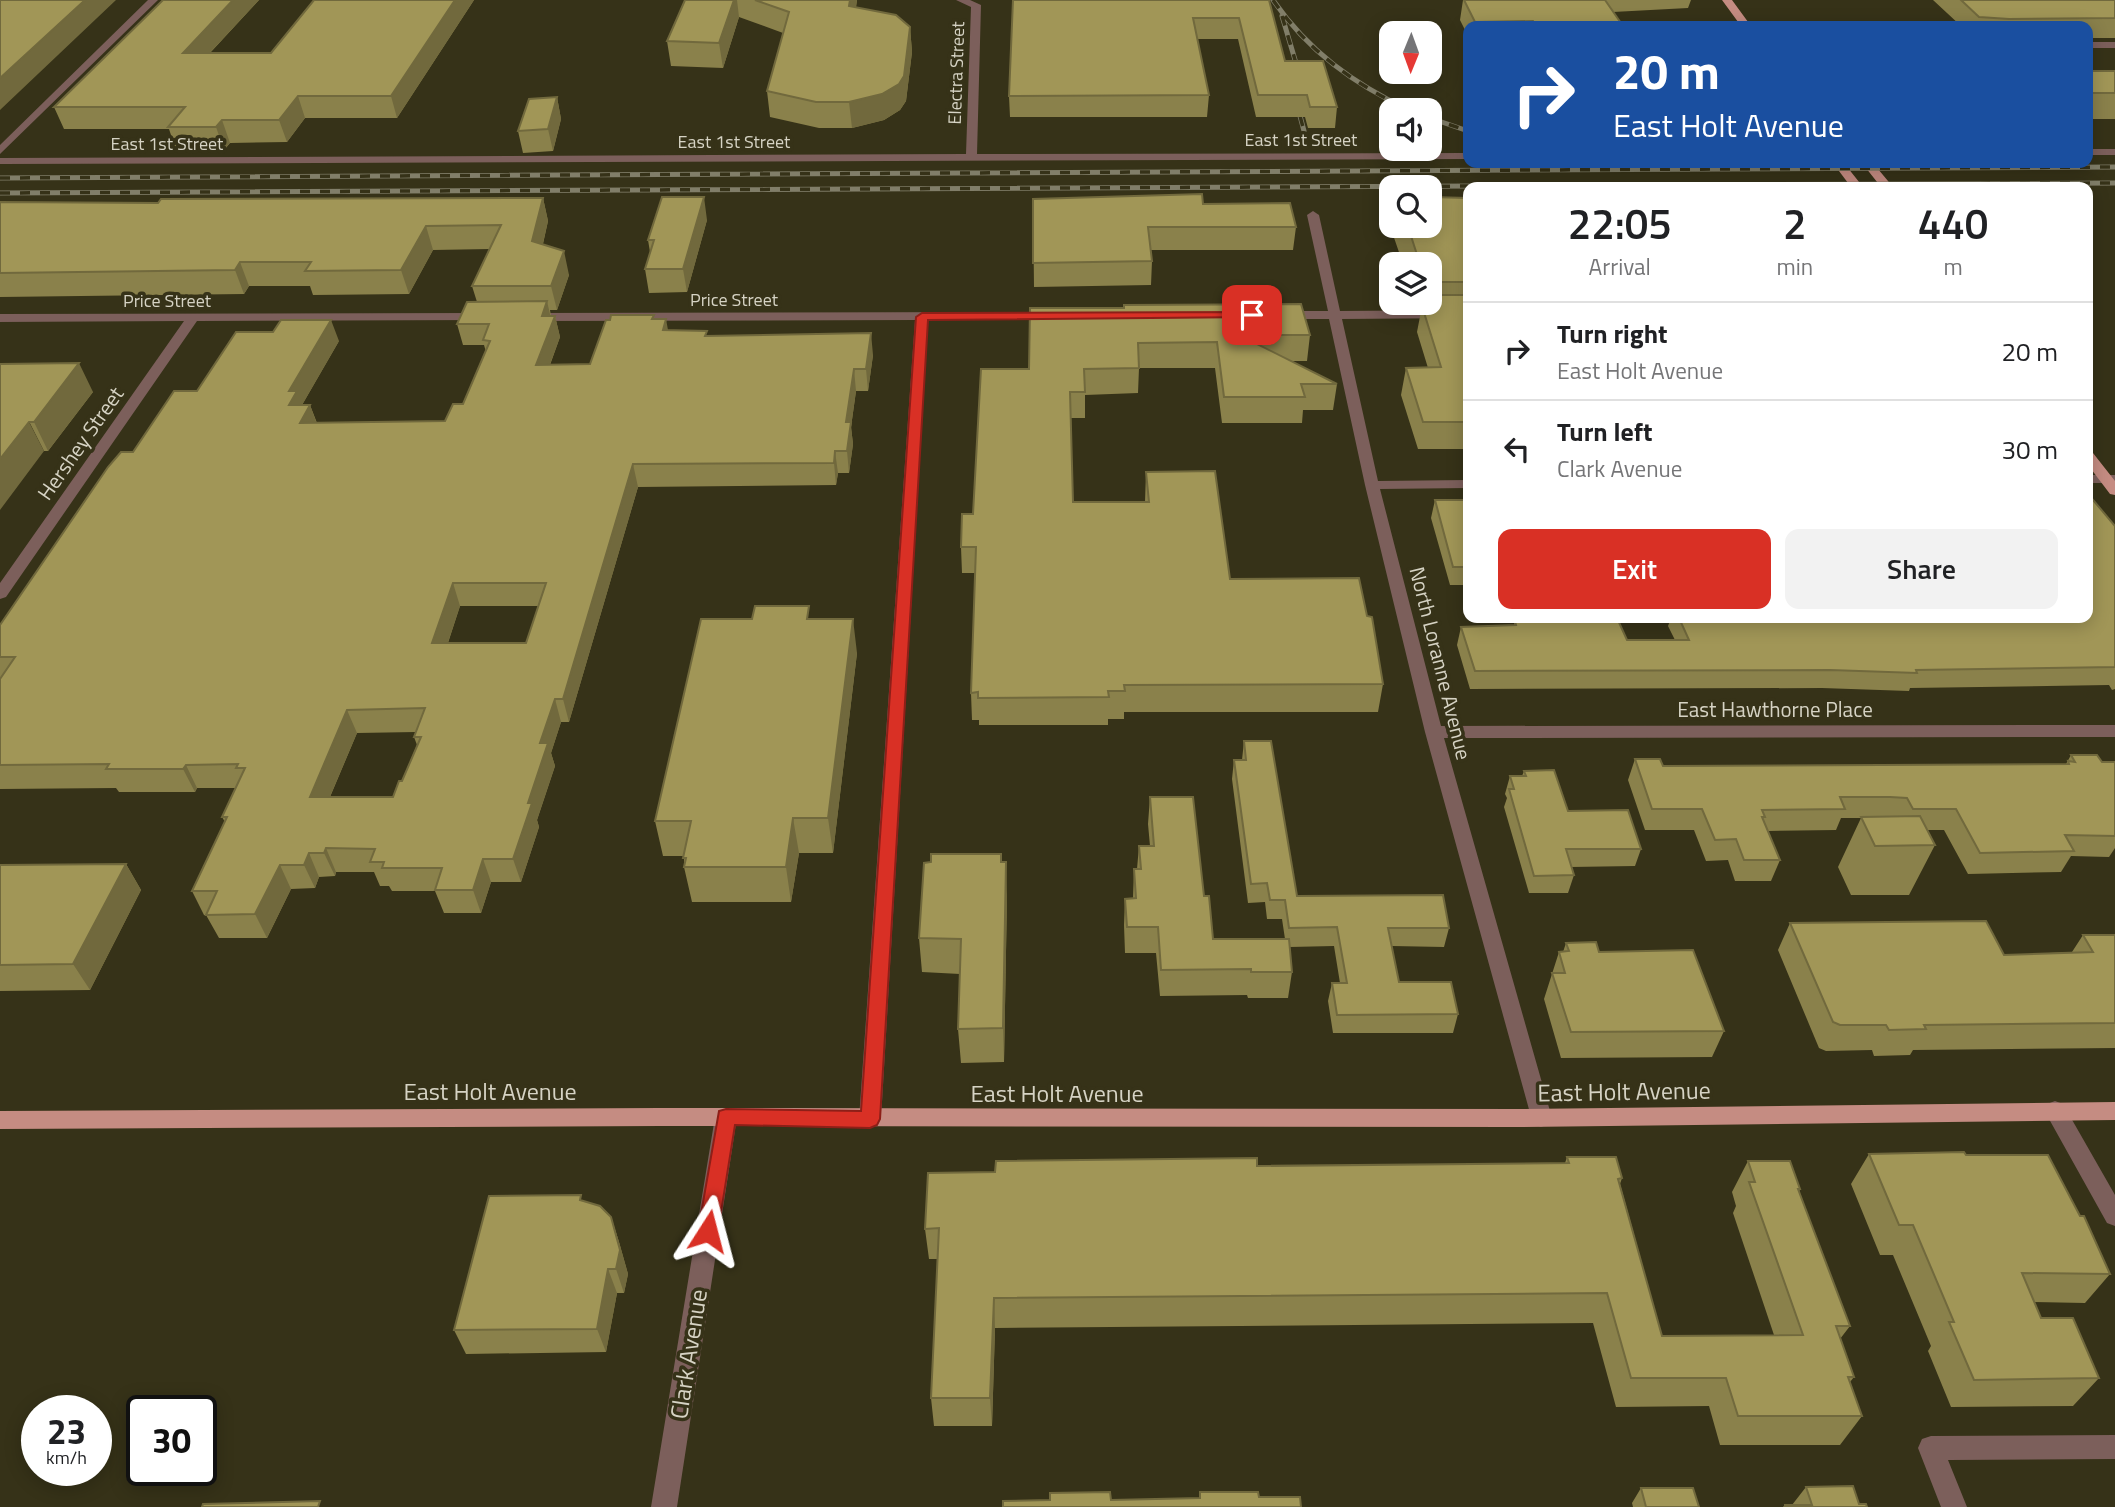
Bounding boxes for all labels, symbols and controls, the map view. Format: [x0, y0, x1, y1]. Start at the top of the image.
street label: Electra Street [941, 20, 971, 125]
north arrow [1379, 21, 1442, 84]
map controls [1379, 21, 1442, 315]
text: 20 m [1613, 33, 1720, 108]
icon: right [1498, 49, 1589, 140]
button: sound [1379, 98, 1442, 161]
text: East Holt Avenue [1613, 101, 1844, 149]
street label: East 1st Street [1245, 126, 1358, 153]
street label: East 1st Street [678, 128, 791, 155]
street label: East 1st Street [111, 130, 224, 157]
button: search [1379, 175, 1442, 238]
text: 22:05 [1568, 191, 1672, 255]
text: 2 [1783, 191, 1807, 255]
text: 440 [1918, 191, 1988, 255]
text: Arrival [1589, 249, 1651, 284]
text: min [1776, 249, 1813, 284]
text: m [1943, 249, 1963, 284]
button: layers [1379, 252, 1442, 315]
pin [1222, 285, 1282, 345]
street label: Price Street [690, 286, 779, 313]
street label: Price Street [123, 287, 212, 314]
icon: arrive [1233, 296, 1271, 334]
text: Turn right [1557, 314, 1668, 353]
icon: right [1498, 332, 1536, 370]
text: 20 m [2001, 332, 2058, 371]
text: East Holt Avenue [1557, 353, 1723, 388]
street label: Hershey Street [29, 379, 131, 506]
text: Turn left [1557, 412, 1652, 451]
icon: left [1498, 430, 1536, 468]
text: 30 m [2001, 430, 2058, 469]
text: Clark Avenue [1557, 451, 1682, 486]
button: Exit [1498, 529, 1771, 609]
button: Share [1785, 529, 2058, 609]
street label: North Loranne Avenue [1402, 563, 1480, 763]
street label: East Hawthorne Place [1677, 693, 1873, 725]
street label: East Holt Avenue [1537, 1071, 1711, 1111]
street label: East Holt Avenue [403, 1073, 577, 1109]
street label: East Holt Avenue [970, 1075, 1144, 1111]
position arrow [671, 1194, 745, 1268]
street label: Clark Avenue [660, 1287, 716, 1421]
speed limit sign: 30 [126, 1395, 217, 1486]
text: 23 [47, 1404, 86, 1458]
text: km/h [46, 1444, 87, 1471]

